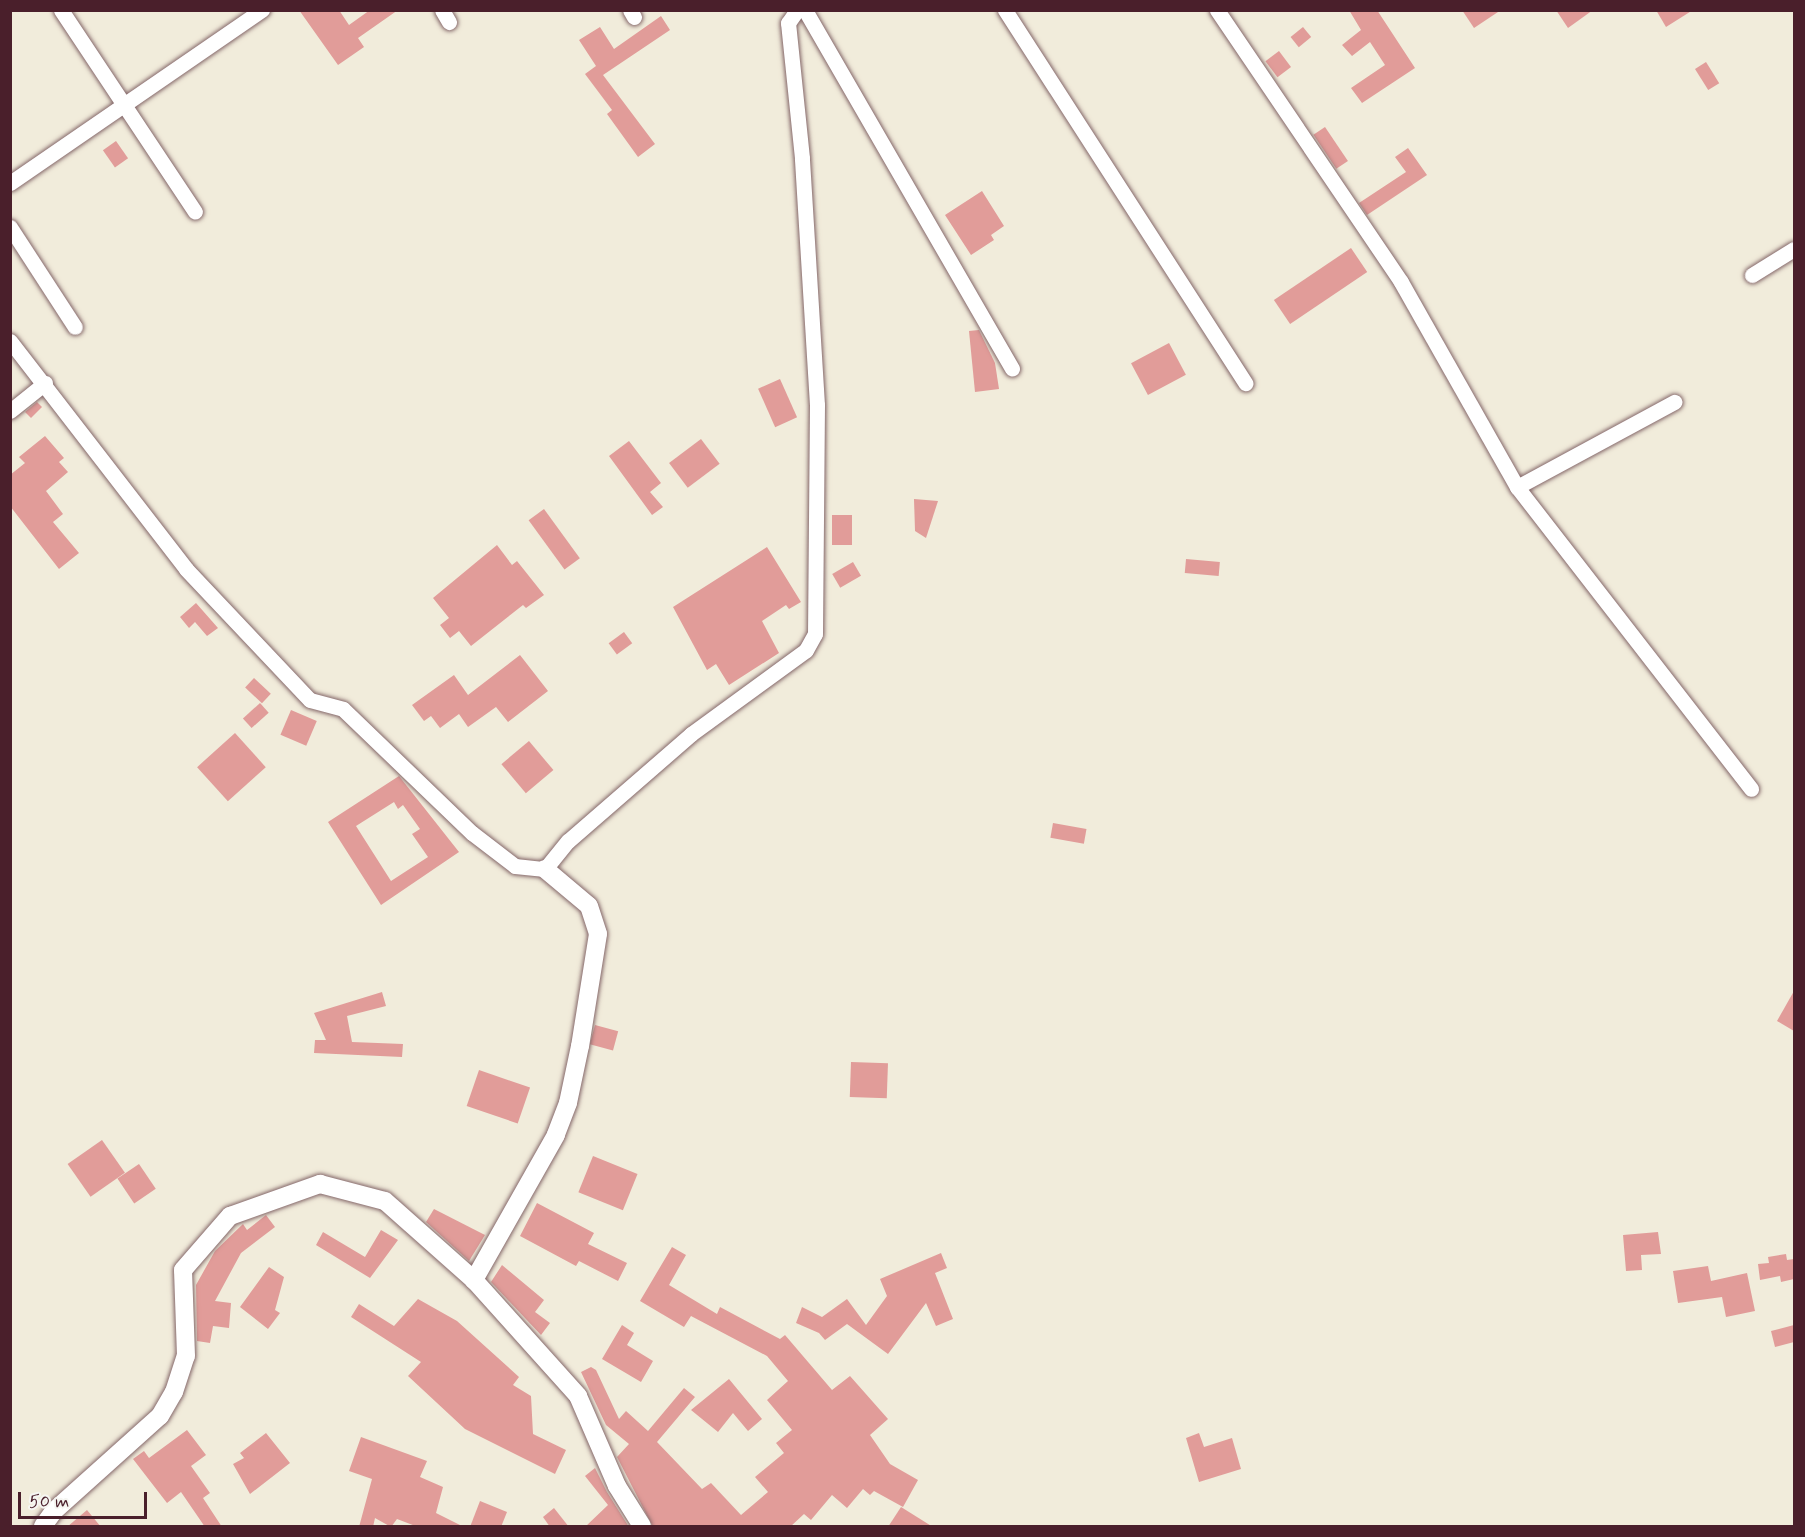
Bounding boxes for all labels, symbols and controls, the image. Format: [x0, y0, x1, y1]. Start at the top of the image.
scale bar [21, 1480, 150, 1518]
text: 50 m [29, 1490, 69, 1514]

